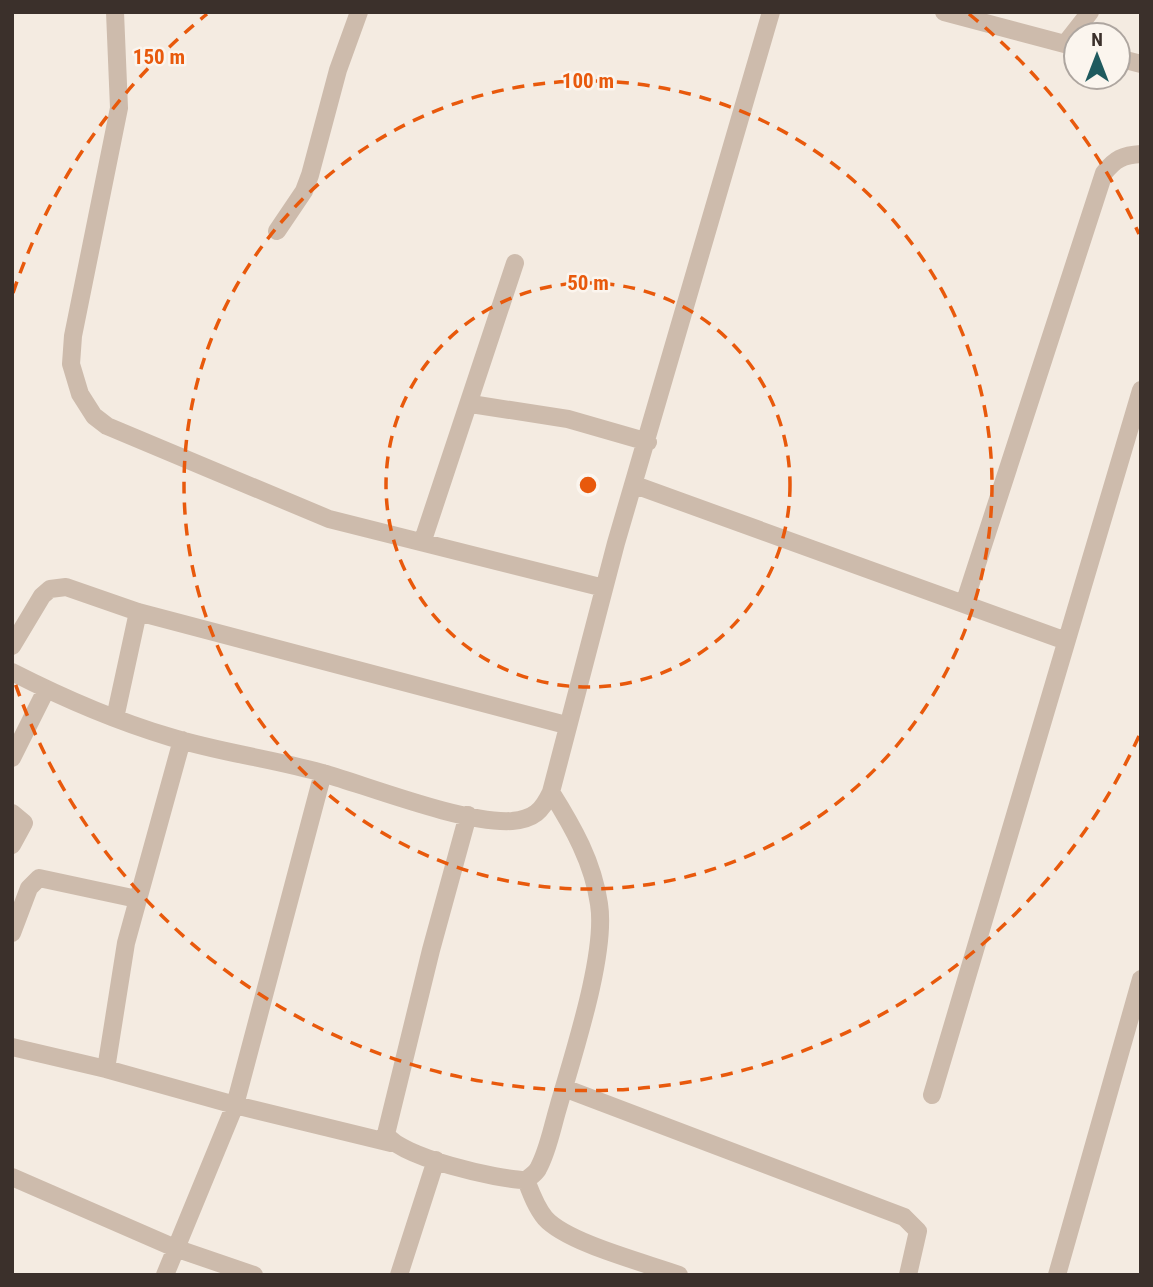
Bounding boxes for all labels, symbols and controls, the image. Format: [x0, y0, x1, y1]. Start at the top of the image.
north arrow [1062, 21, 1132, 91]
text: N [1091, 28, 1103, 51]
text: 150 m [133, 45, 185, 69]
text: 100 m [562, 69, 614, 93]
text: 50 m [567, 271, 609, 295]
centre of rings [576, 473, 600, 497]

